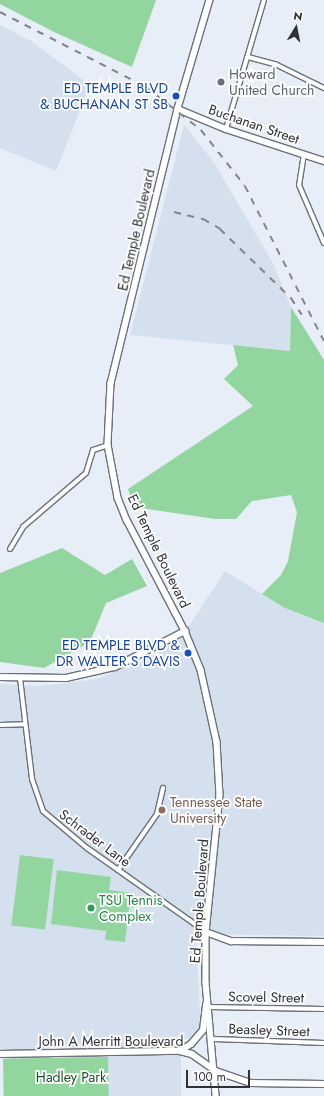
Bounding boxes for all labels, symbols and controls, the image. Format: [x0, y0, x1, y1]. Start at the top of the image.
north arrow [276, 8, 316, 48]
text: N [292, 8, 304, 25]
place label: Howard United Church [229, 66, 314, 98]
marker: Howard United Church [216, 77, 226, 87]
place label: ED TEMPLE BLVD & BUCHANAN ST SB [40, 80, 168, 112]
marker: ED TEMPLE BLVD & BUCHANAN ST SB [171, 91, 181, 101]
street label: Buchanan Street [206, 101, 302, 147]
street label: Ed Temple Boulevard [114, 167, 158, 293]
street label: Ed Temple Boulevard [124, 491, 194, 611]
place label: ED TEMPLE BLVD & DR WALTER S DAVIS [56, 637, 180, 670]
marker: ED TEMPLE BLVD & DR WALTER S DAVIS [183, 648, 193, 658]
place label: Tennessee State University [170, 794, 262, 826]
marker: Tennessee State University [157, 805, 167, 815]
street label: Schrader Lane [56, 806, 134, 870]
street label: Ed Temple Boulevard [186, 838, 212, 964]
place label: TSU Tennis Complex [99, 892, 162, 924]
marker: TSU Tennis Complex [86, 903, 96, 913]
street label: Scovel Street [228, 988, 304, 1006]
street label: Beasley Street [228, 1020, 310, 1040]
street label: John A Merritt Boulevard [39, 1033, 183, 1049]
scale bar [188, 1062, 252, 1088]
text: 100 m [193, 1068, 226, 1086]
park label: Hadley Park [36, 1069, 106, 1085]

